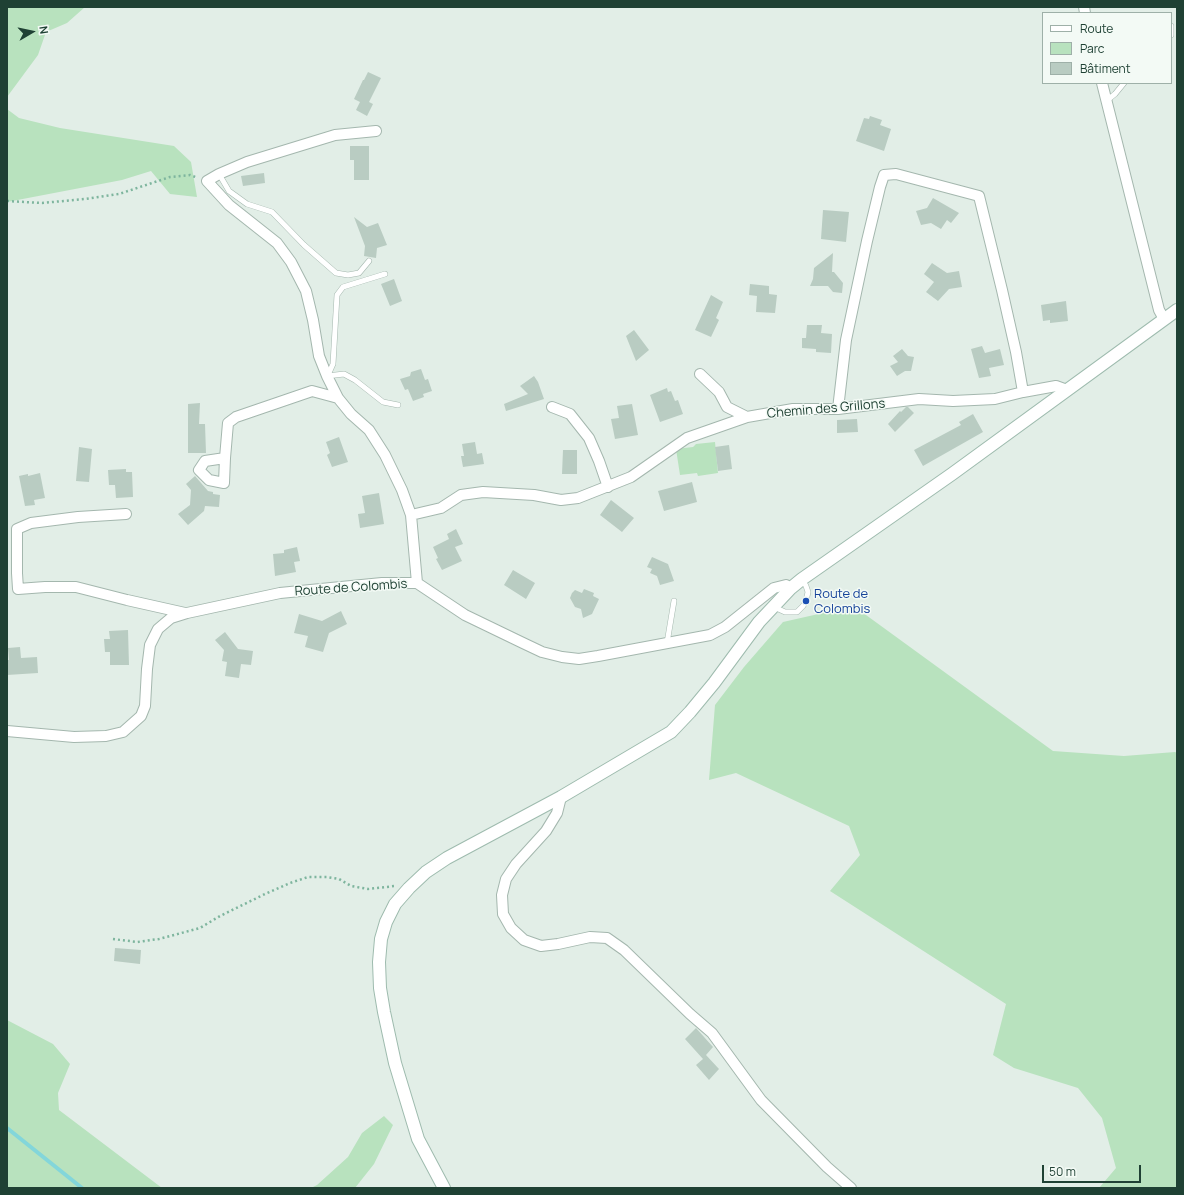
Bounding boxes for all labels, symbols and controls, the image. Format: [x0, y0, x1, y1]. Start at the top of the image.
north arrow [12, 12, 52, 52]
legend [1042, 12, 1172, 84]
text: Route [1080, 20, 1113, 37]
text: N [36, 25, 52, 35]
text: Parc [1080, 40, 1104, 57]
text: Bâtiment [1080, 60, 1131, 77]
street label: Chemin des Grillons [766, 396, 886, 422]
street label: Route de Colombis [294, 576, 408, 600]
place label: Route de Colombis [814, 586, 870, 617]
marker: Route de Colombis [801, 596, 811, 606]
scale bar [1044, 1157, 1143, 1183]
text: 50 m [1049, 1163, 1076, 1180]

